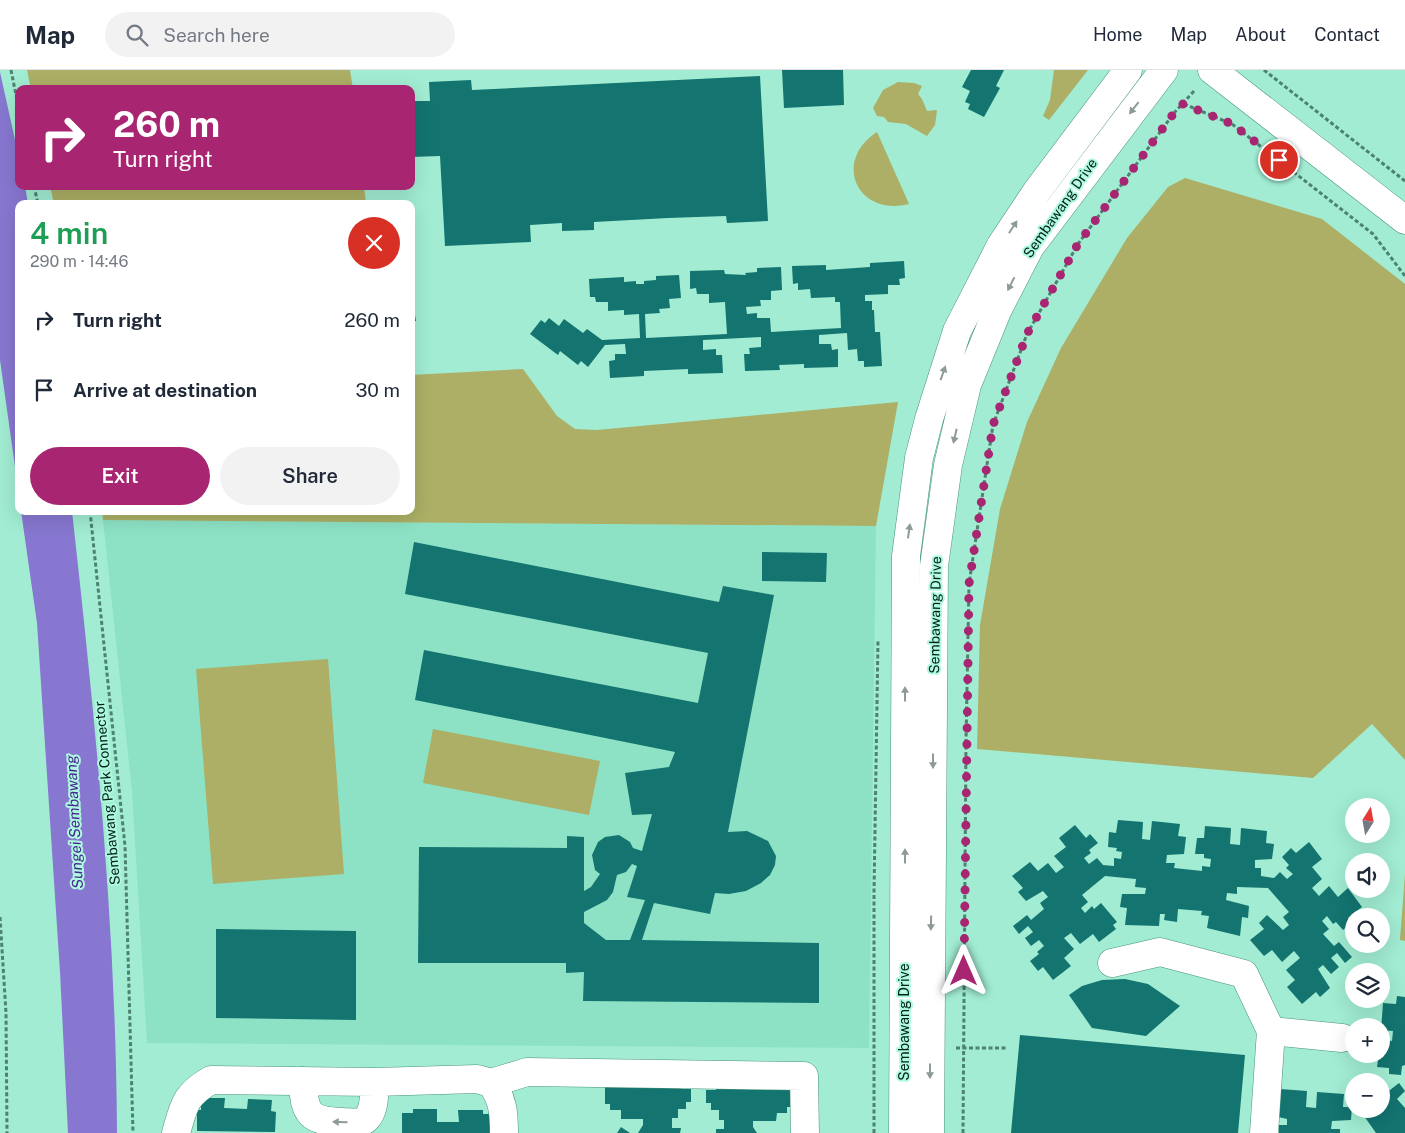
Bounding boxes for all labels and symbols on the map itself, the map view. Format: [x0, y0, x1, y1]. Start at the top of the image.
one-way arrow [1129, 101, 1139, 115]
pin [1258, 139, 1300, 181]
street label: Sembawang Drive [1020, 155, 1100, 261]
one-way arrow [1009, 220, 1018, 234]
one-way arrow [1007, 277, 1015, 291]
one-way arrow [939, 365, 947, 380]
one-way arrow [951, 428, 959, 443]
one-way arrow [905, 523, 913, 539]
street label: Sembawang Drive [926, 556, 944, 674]
one-way arrow [901, 685, 909, 701]
street label: Sembawang Park Connector [91, 700, 123, 886]
one-way arrow [929, 753, 937, 769]
water label: Sungei Sembawang [62, 755, 86, 889]
north arrow [1345, 798, 1390, 842]
one-way arrow [901, 848, 909, 864]
one-way arrow [927, 915, 935, 931]
position arrow [937, 944, 989, 996]
street label: Sembawang Drive [896, 963, 912, 1081]
one-way arrow [926, 1063, 934, 1079]
one-way arrow [331, 1118, 347, 1126]

